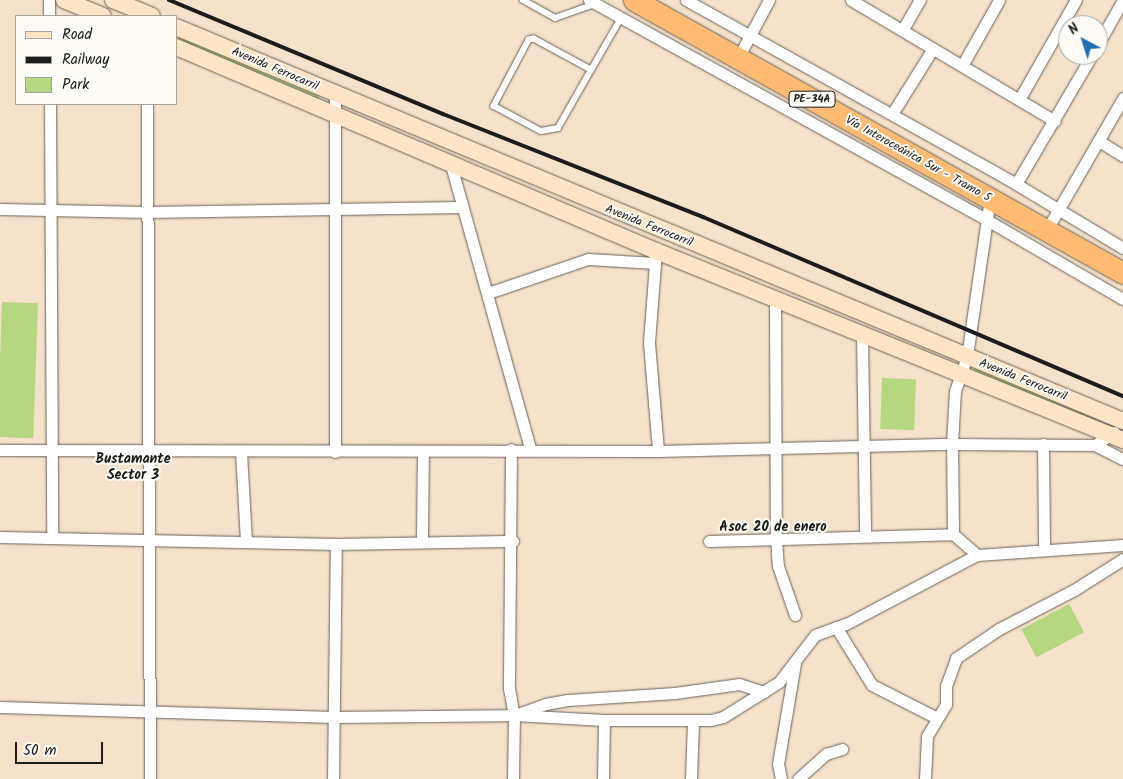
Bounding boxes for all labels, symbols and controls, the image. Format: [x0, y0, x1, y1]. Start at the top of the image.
legend [15, 15, 178, 105]
north arrow [1058, 15, 1108, 65]
text: N [1064, 18, 1084, 41]
text: Road [62, 23, 92, 47]
street label: Avenida Ferrocarril [229, 44, 321, 94]
text: Railway [62, 48, 109, 72]
text: Park [62, 73, 89, 97]
road number: PE-34A [788, 90, 836, 108]
street label: Vía Interoceánica Sur - Tramo 5 [843, 113, 993, 205]
street label: Avenida Ferrocarril [603, 202, 695, 250]
street label: Avenida Ferrocarril [977, 356, 1069, 404]
district label: Bustamante Sector 3 [95, 451, 171, 484]
district label: Asoc 20 de enero [719, 519, 827, 535]
scale bar [18, 732, 105, 764]
text: 50 m [23, 739, 57, 763]

